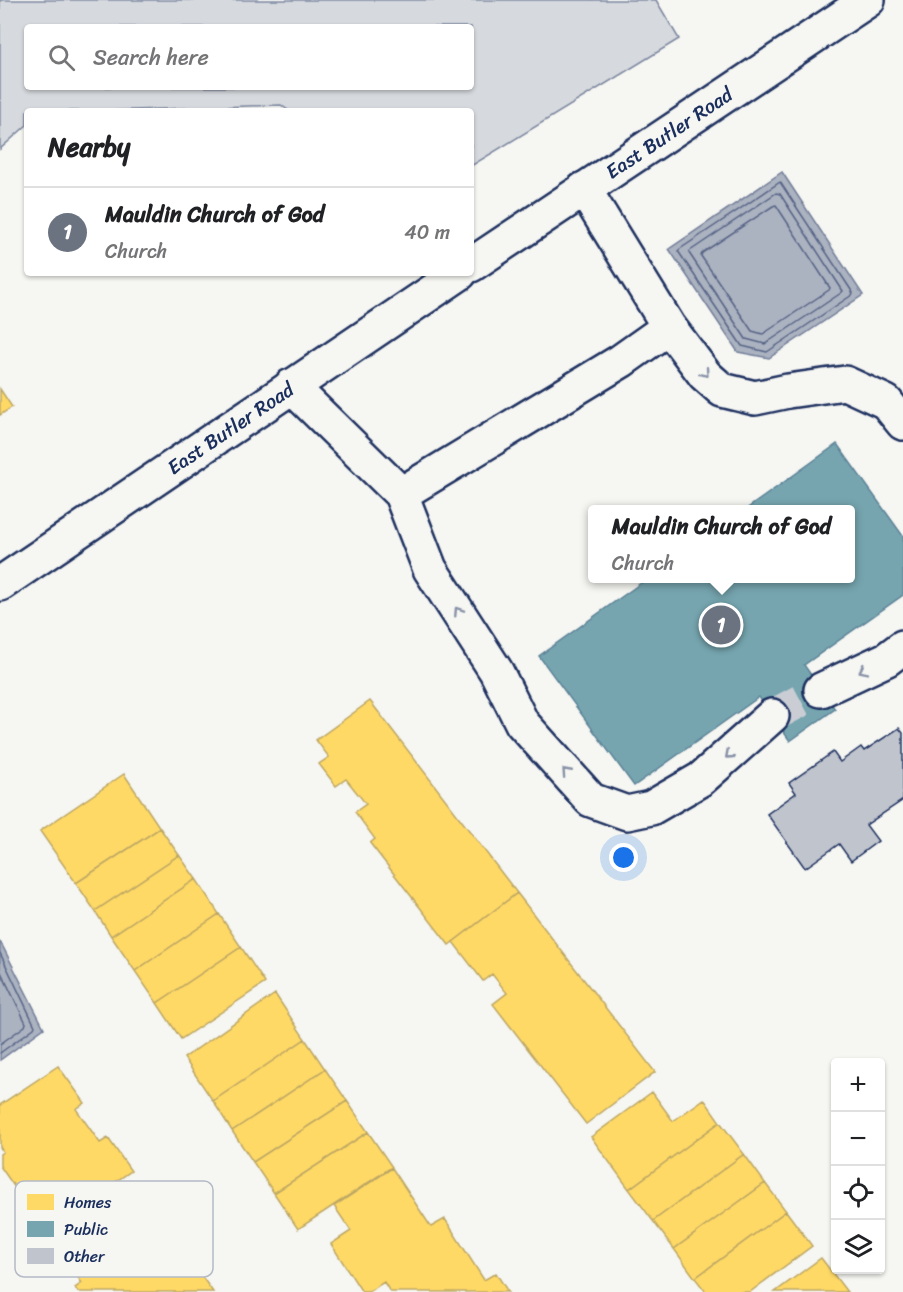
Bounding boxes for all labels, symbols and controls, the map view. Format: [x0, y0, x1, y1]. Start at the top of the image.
search box [24, 24, 474, 90]
text: Search here [93, 38, 209, 77]
icon: search [45, 41, 78, 74]
street label: East Butler Road [598, 77, 741, 189]
text: Nearby [48, 124, 130, 170]
text: Mauldin Church of God [105, 195, 324, 234]
text: 1 [63, 215, 72, 250]
text: 40 m [404, 215, 450, 250]
text: Church [105, 234, 167, 269]
one-way arrow [697, 366, 708, 377]
street label: East Butler Road [160, 372, 303, 484]
popup [588, 505, 855, 583]
text: Mauldin Church of God [612, 507, 831, 546]
text: Church [612, 546, 674, 581]
pin: 1 [702, 602, 740, 648]
one-way arrow [453, 607, 465, 617]
one-way arrow [858, 663, 869, 675]
one-way arrow [725, 748, 735, 759]
one-way arrow [562, 768, 573, 779]
your location [609, 843, 638, 872]
map controls [831, 1058, 885, 1274]
button: + [831, 1058, 885, 1112]
button: − [831, 1112, 885, 1166]
button: locate [831, 1166, 885, 1220]
legend [15, 1181, 213, 1277]
text: Homes [64, 1188, 112, 1217]
text: Public [64, 1215, 108, 1244]
button: layers [831, 1220, 885, 1274]
text: Other [64, 1242, 106, 1271]

